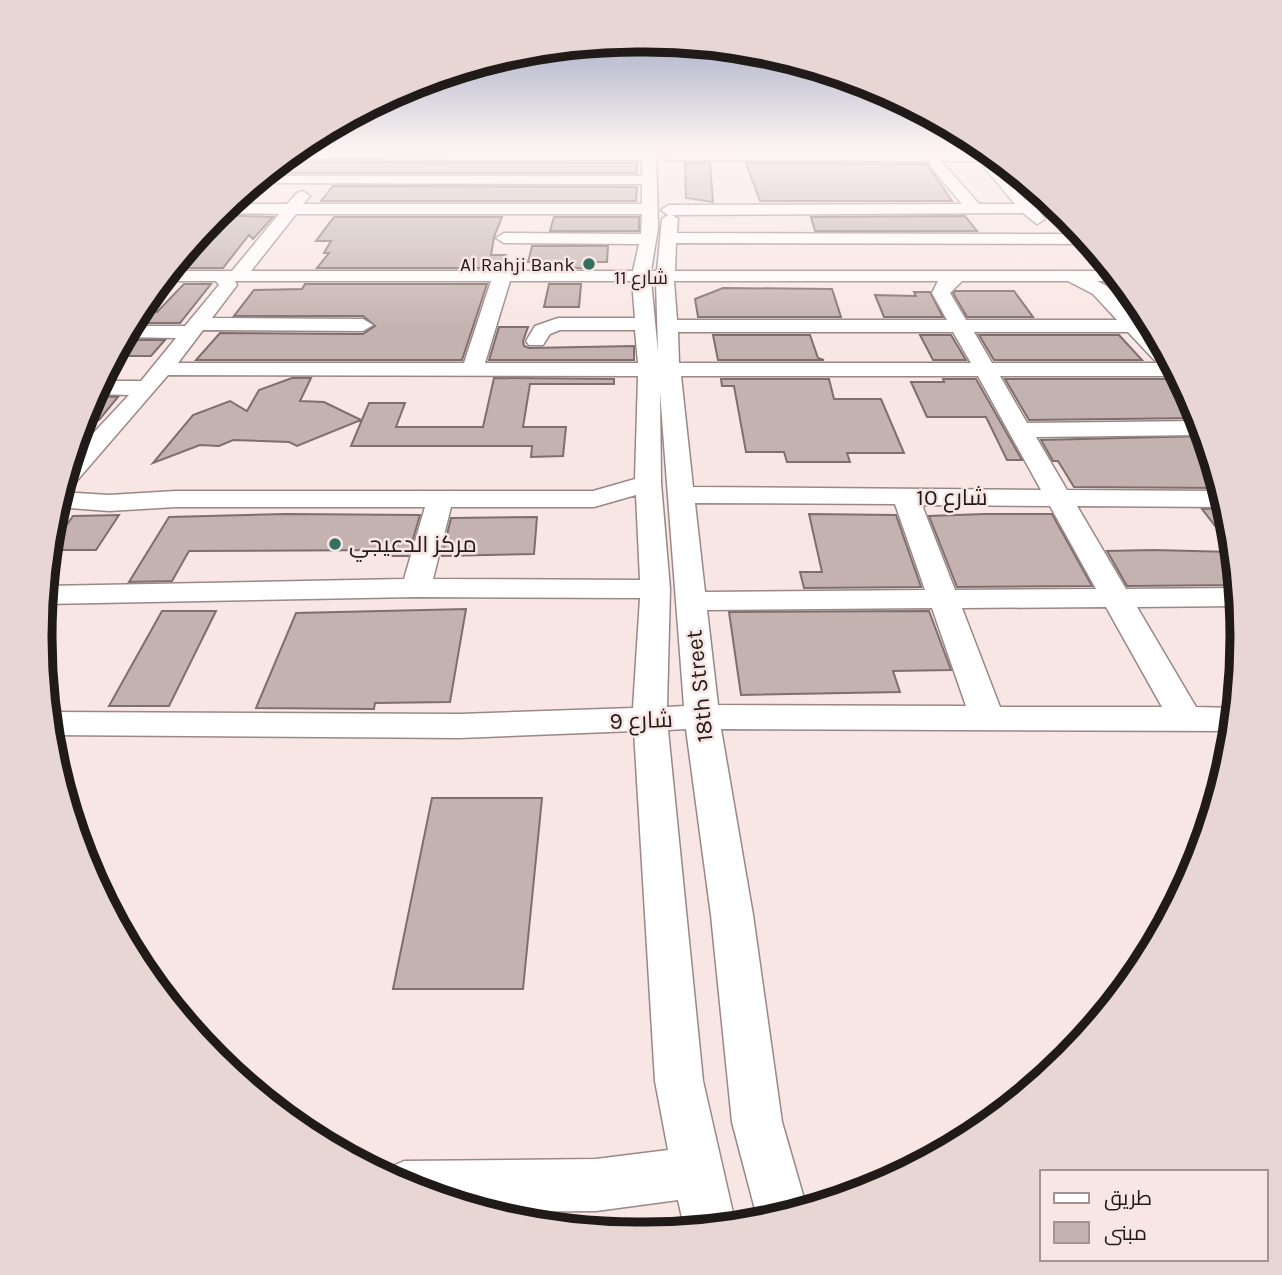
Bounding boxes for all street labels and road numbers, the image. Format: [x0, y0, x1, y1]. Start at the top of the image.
street label: شارع 11 [614, 267, 668, 291]
street label: شارع 10 [916, 484, 988, 513]
street label: 18th Street [680, 628, 719, 743]
street label: شارع 9 [609, 706, 673, 737]

